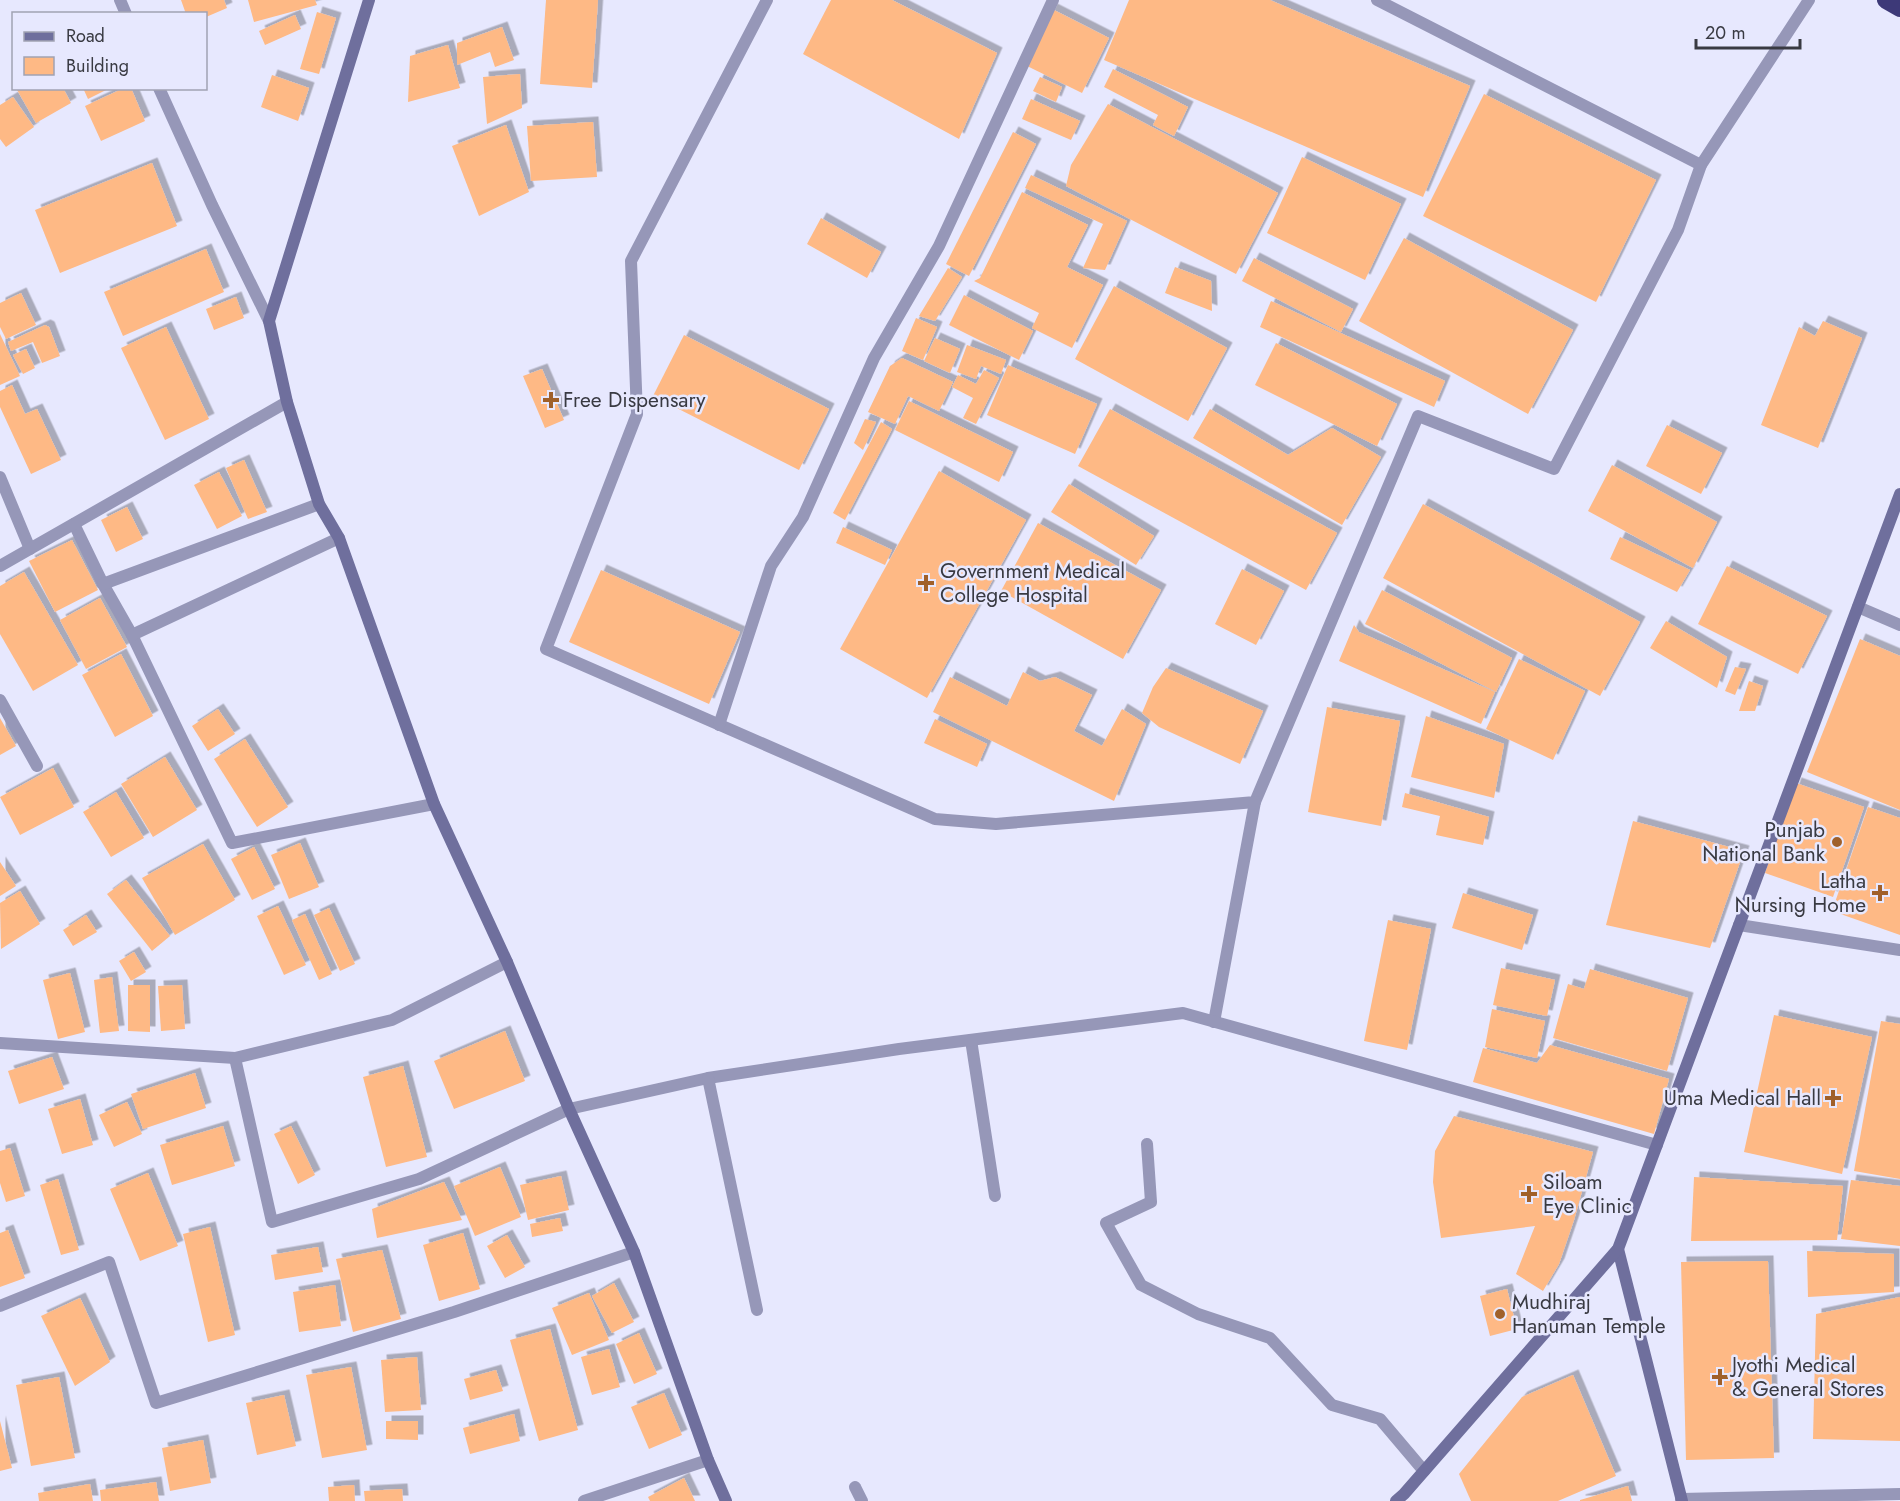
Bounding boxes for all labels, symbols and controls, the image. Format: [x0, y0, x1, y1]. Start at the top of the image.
legend [12, 12, 207, 90]
scale bar [1696, 12, 1800, 50]
text: 20 m [1705, 20, 1745, 46]
text: Road [66, 23, 105, 49]
text: Building [66, 53, 129, 79]
place label: Free Dispensary [563, 385, 706, 415]
marker: Free Dispensary [544, 393, 558, 407]
place label: Government Medical College Hospital [940, 556, 1125, 610]
marker: Government Medical College Hospital [917, 574, 935, 592]
place label: Punjab National Bank [1702, 815, 1826, 869]
marker: Punjab National Bank [1830, 835, 1844, 849]
place label: Latha Nursing Home [1735, 866, 1866, 920]
marker: Latha Nursing Home [1871, 884, 1889, 902]
place label: Uma Medical Hall [1664, 1083, 1821, 1113]
marker: Uma Medical Hall [1826, 1091, 1840, 1105]
place label: Siloam Eye Clinic [1543, 1167, 1632, 1221]
marker: Siloam Eye Clinic [1520, 1185, 1538, 1203]
place label: Mudhiraj Hanuman Temple [1512, 1287, 1666, 1341]
marker: Mudhiraj Hanuman Temple [1493, 1307, 1507, 1321]
place label: Jyothi Medical & General Stores [1729, 1350, 1884, 1404]
marker: Jyothi Medical & General Stores [1713, 1370, 1727, 1384]

